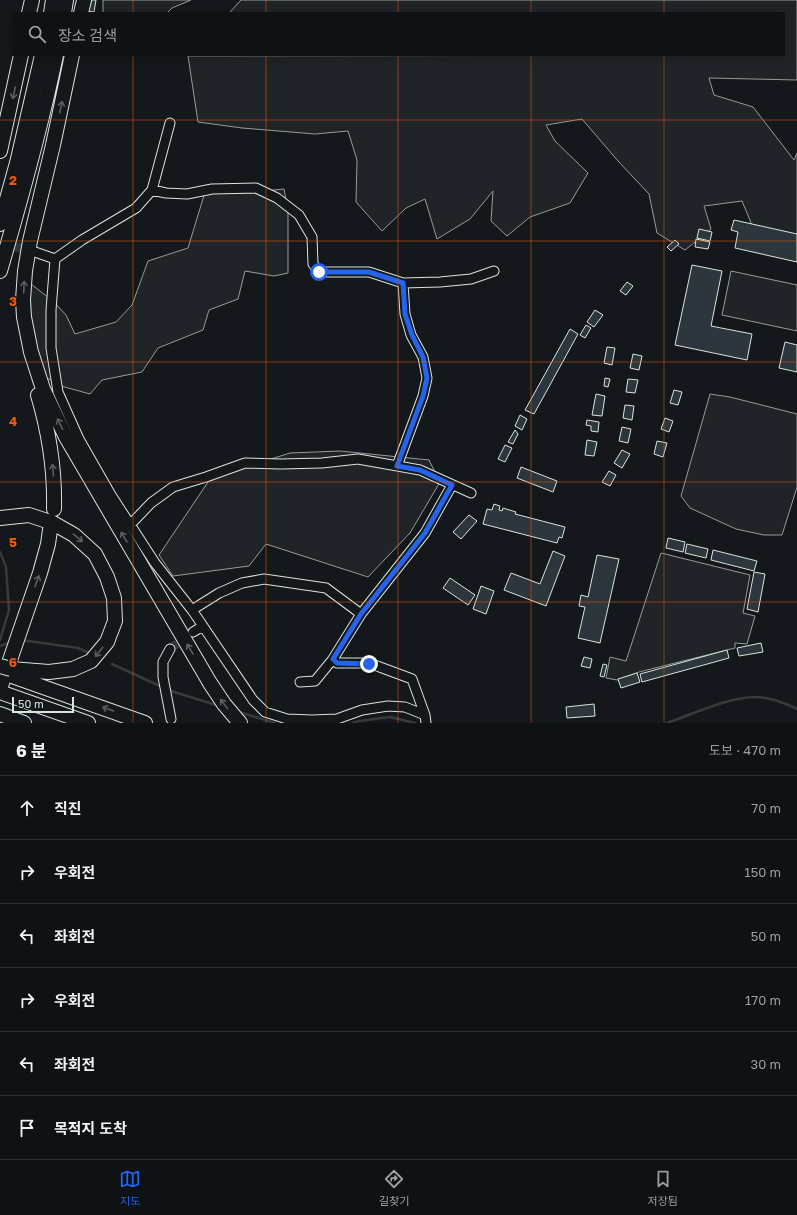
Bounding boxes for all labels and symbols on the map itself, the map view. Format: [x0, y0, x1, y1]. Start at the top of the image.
one-way arrow [9, 86, 17, 99]
one-way arrow [57, 101, 65, 114]
text: 2 [9, 172, 17, 188]
route start [310, 263, 328, 281]
one-way arrow [21, 281, 28, 294]
text: 3 [9, 293, 17, 309]
text: 4 [9, 413, 17, 429]
one-way arrow [55, 419, 63, 431]
one-way arrow [50, 464, 57, 477]
one-way arrow [120, 532, 128, 543]
text: 5 [9, 534, 17, 550]
one-way arrow [72, 534, 83, 543]
one-way arrow [33, 576, 41, 588]
one-way arrow [185, 643, 193, 655]
one-way arrow [94, 646, 103, 657]
text: 6 [9, 654, 17, 670]
route end [360, 655, 378, 673]
scale bar [12, 695, 74, 714]
one-way arrow [220, 698, 228, 709]
one-way arrow [103, 705, 115, 713]

